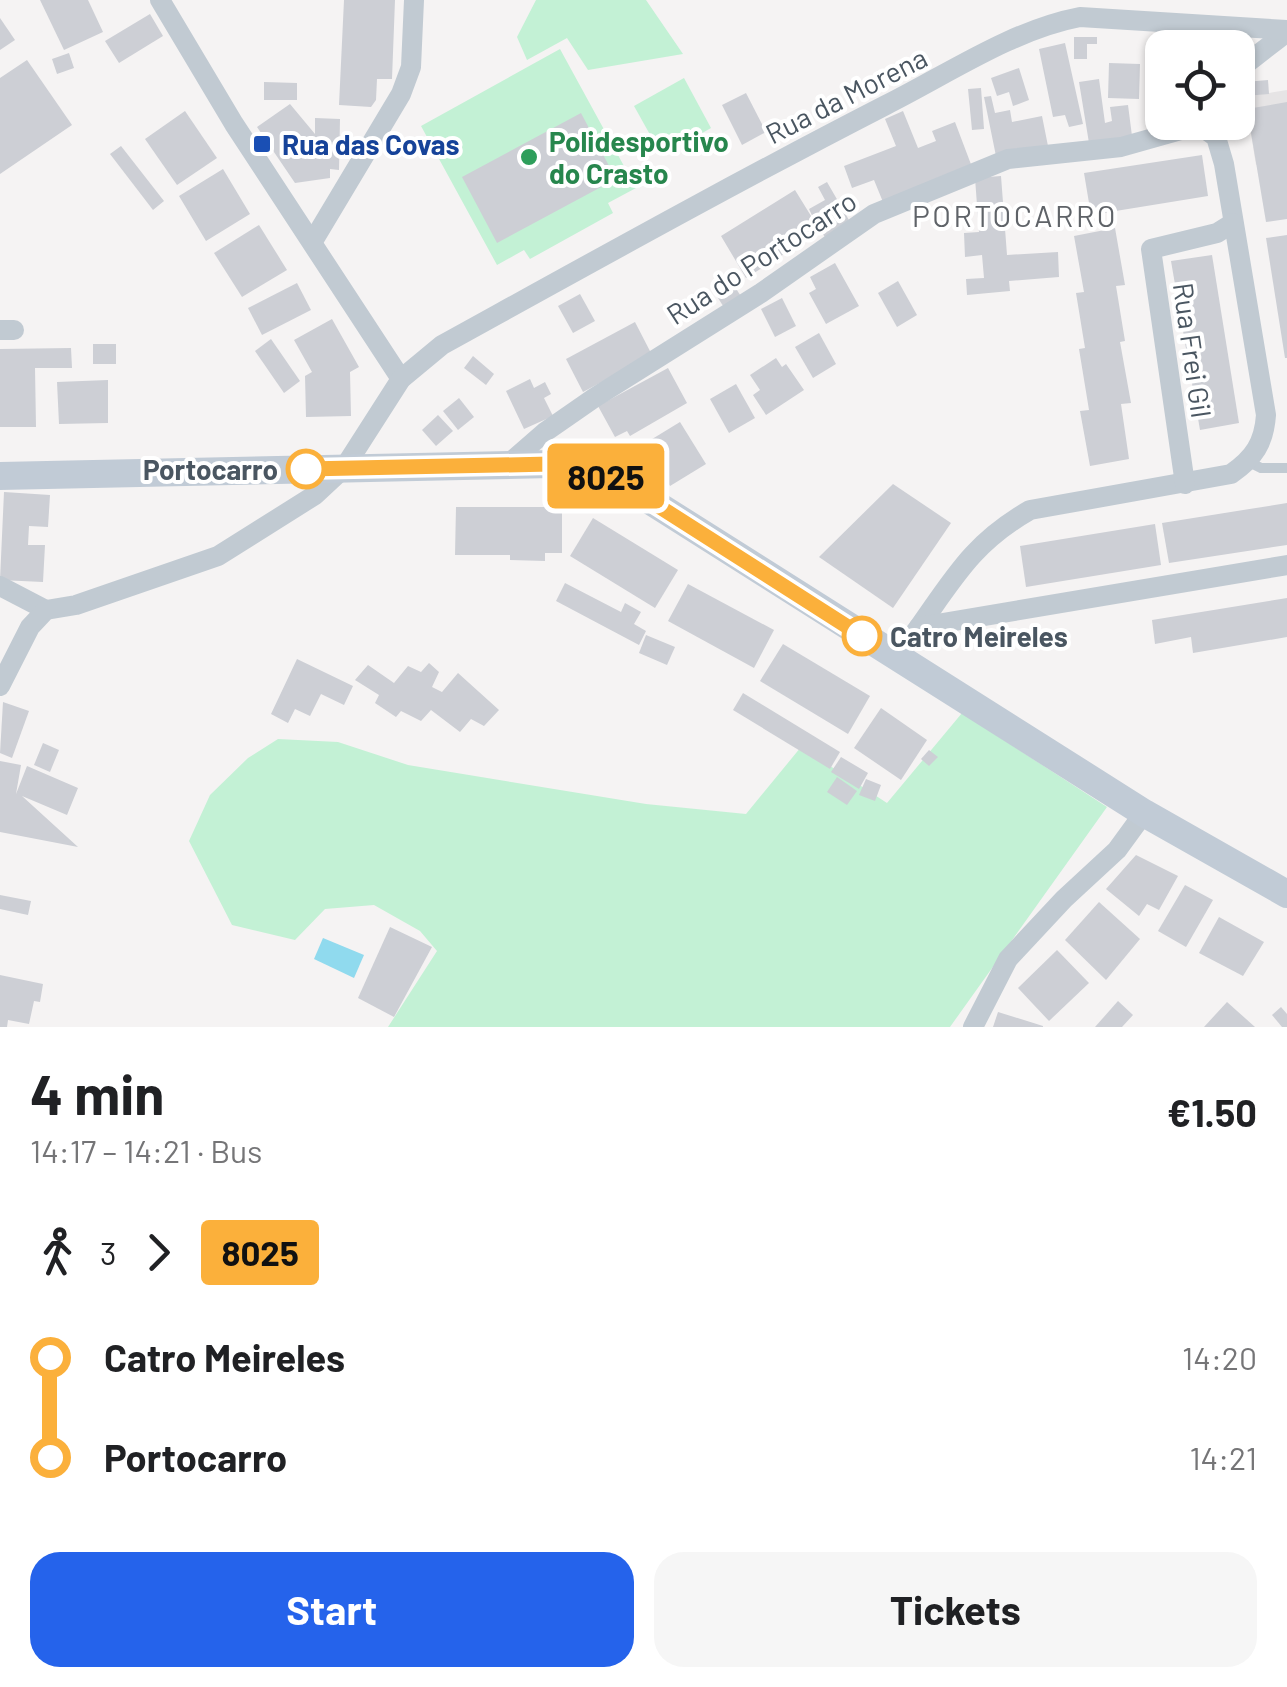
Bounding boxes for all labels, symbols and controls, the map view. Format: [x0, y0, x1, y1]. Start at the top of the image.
map controls [1145, 30, 1255, 140]
button: locate [1145, 30, 1255, 140]
street label: Rua da Morena [759, 40, 933, 150]
place label: Polidesportivo do Crasto [549, 124, 729, 190]
place label: Rua das Covas [282, 127, 460, 161]
marker: Rua das Covas [251, 133, 273, 155]
marker: Polidesportivo do Crasto [518, 146, 540, 168]
street label: Rua do Portocarro [660, 183, 862, 331]
district label: PORTOCARRO [912, 197, 1118, 233]
street label: Rua Frei Gil [1167, 280, 1219, 420]
line badge: 8025 [536, 444, 676, 508]
marker: Portocarro [287, 450, 325, 488]
place label: Portocarro [143, 452, 278, 486]
text: 8025 [567, 455, 645, 497]
marker: Catro Meireles [843, 617, 881, 655]
place label: Catro Meireles [890, 619, 1068, 653]
text: 4 min [30, 1060, 164, 1126]
text: €1.50 [1167, 1089, 1257, 1135]
text: 14:17 – 14:21 · Bus [30, 1131, 262, 1169]
icon: walk [30, 1225, 85, 1280]
icon: forward [131, 1225, 186, 1280]
text: 8025 [221, 1231, 299, 1273]
text: 3 [100, 1233, 116, 1271]
text: Catro Meireles [104, 1334, 345, 1380]
text: 14:20 [1182, 1338, 1257, 1376]
text: Portocarro [104, 1434, 287, 1480]
text: 14:21 [1189, 1438, 1257, 1476]
button: Start [30, 1552, 634, 1667]
button: Tickets [654, 1552, 1257, 1667]

